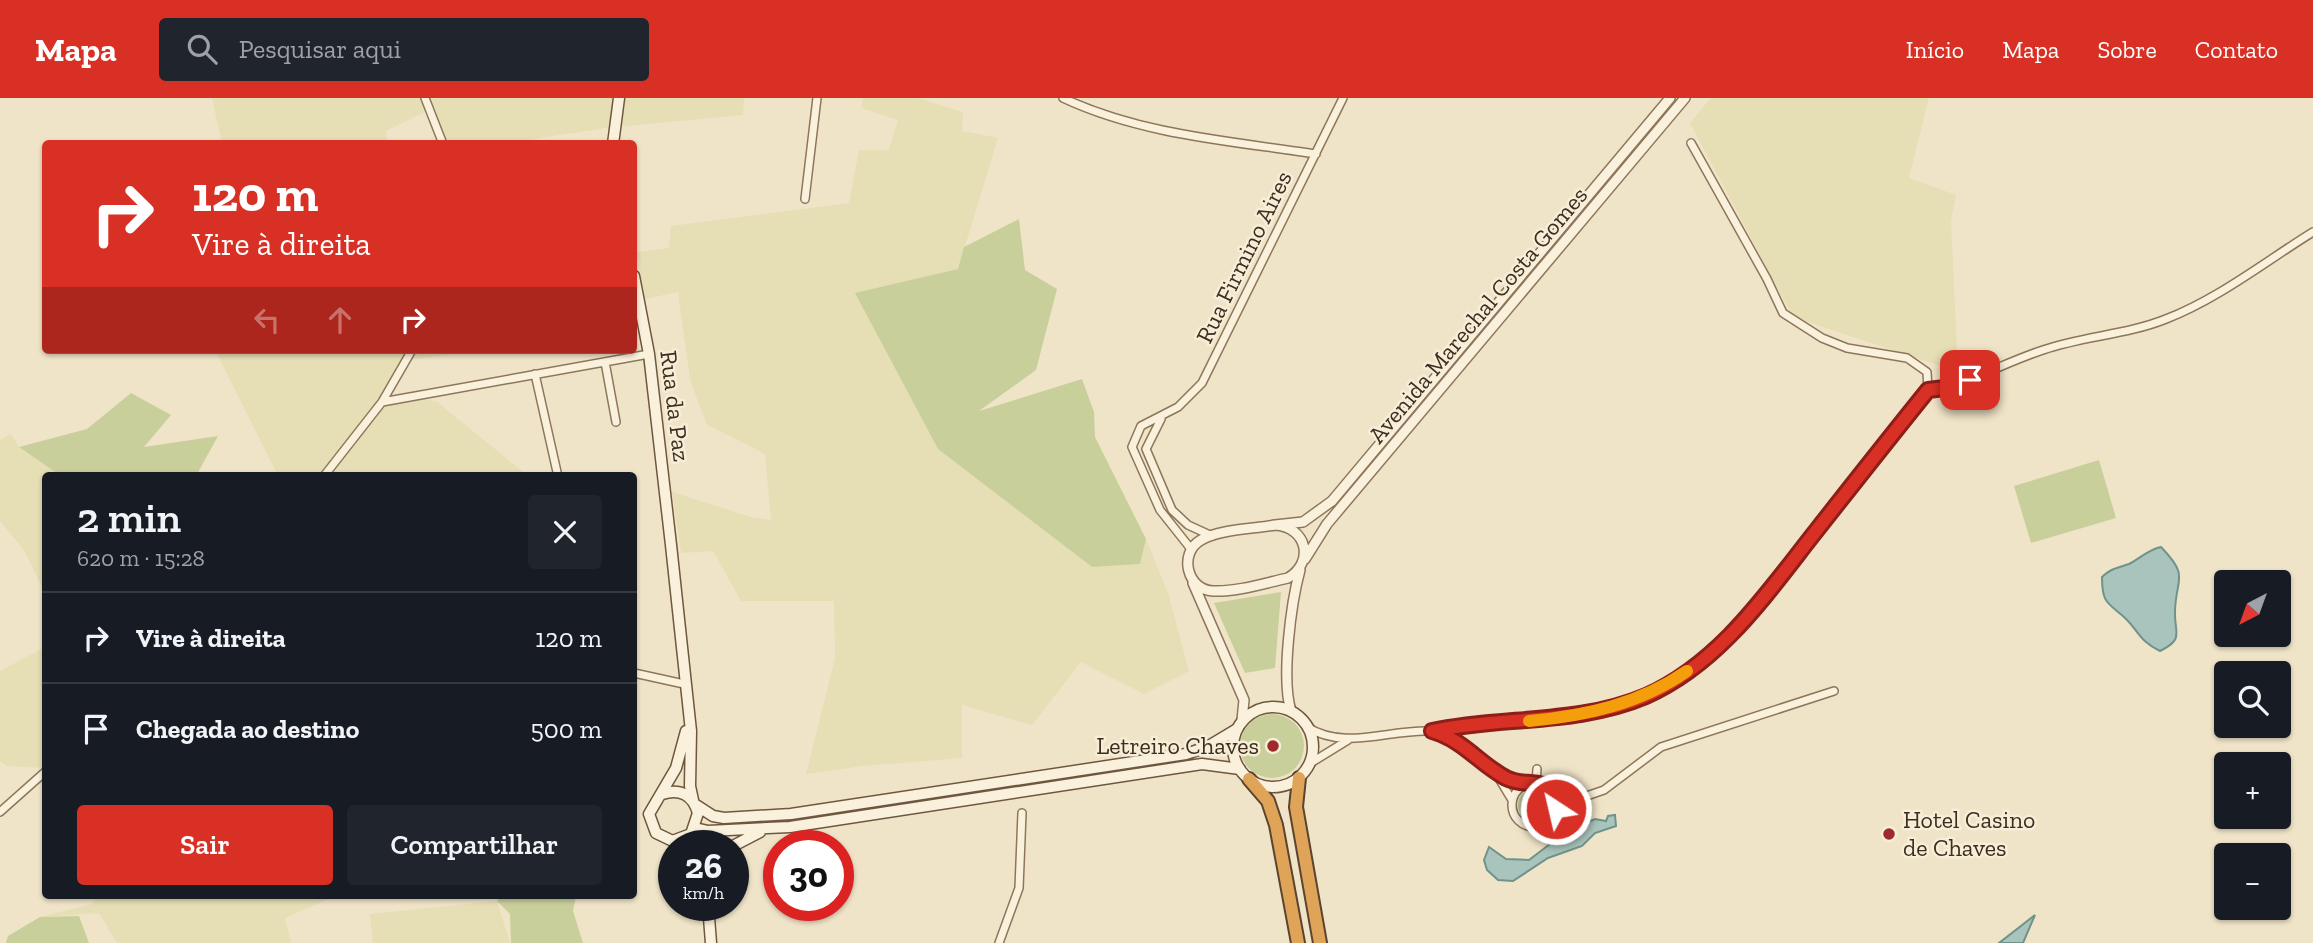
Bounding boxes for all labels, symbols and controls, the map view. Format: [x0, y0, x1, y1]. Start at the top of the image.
search box [159, 18, 649, 81]
text: Mapa [35, 30, 117, 69]
icon: search [183, 30, 221, 68]
text: Pesquisar aqui [239, 33, 401, 65]
text: Início [1906, 35, 1964, 64]
text: Mapa [2002, 35, 2059, 64]
text: Sobre [2097, 35, 2157, 64]
text: Contato [2195, 35, 2278, 64]
text: 120 m [192, 165, 318, 224]
street label: Rua Firmino Aires [1189, 166, 1298, 348]
icon: right [77, 168, 168, 259]
street label: Avenida Marechal Costa Gomes [1362, 181, 1593, 449]
text: Vire à direita [192, 225, 371, 263]
icon: left [248, 301, 286, 339]
icon: ahead [321, 301, 359, 339]
icon: right [394, 301, 432, 339]
street label: Rua da Paz [654, 349, 697, 463]
pin [1940, 350, 2000, 410]
icon: arrive [1951, 361, 1989, 399]
text: 2 min [77, 492, 181, 543]
button: close [528, 495, 602, 569]
text: 620 m · 15:28 [77, 544, 205, 572]
north arrow [2214, 570, 2291, 648]
map controls [2214, 570, 2291, 920]
icon: right [77, 619, 115, 657]
text: Vire à direita [136, 622, 286, 654]
text: 120 m [535, 622, 602, 654]
button: search [2214, 661, 2291, 738]
icon: arrive [77, 710, 115, 748]
text: Chegada ao destino [136, 713, 359, 745]
text: 500 m [530, 713, 602, 745]
place label: Letreiro Chaves [1096, 731, 1259, 760]
marker: Letreiro Chaves [1265, 738, 1281, 754]
button: + [2214, 752, 2291, 829]
position arrow [1519, 772, 1593, 846]
button: Sair [77, 805, 333, 885]
button: Compartilhar [347, 805, 602, 885]
place label: Hotel Casino de Chaves [1903, 805, 2035, 862]
marker: Hotel Casino de Chaves [1881, 826, 1897, 842]
speed limit sign: 30 [763, 830, 854, 921]
button: − [2214, 843, 2291, 920]
text: 26 [685, 845, 722, 887]
text: km/h [683, 882, 724, 904]

